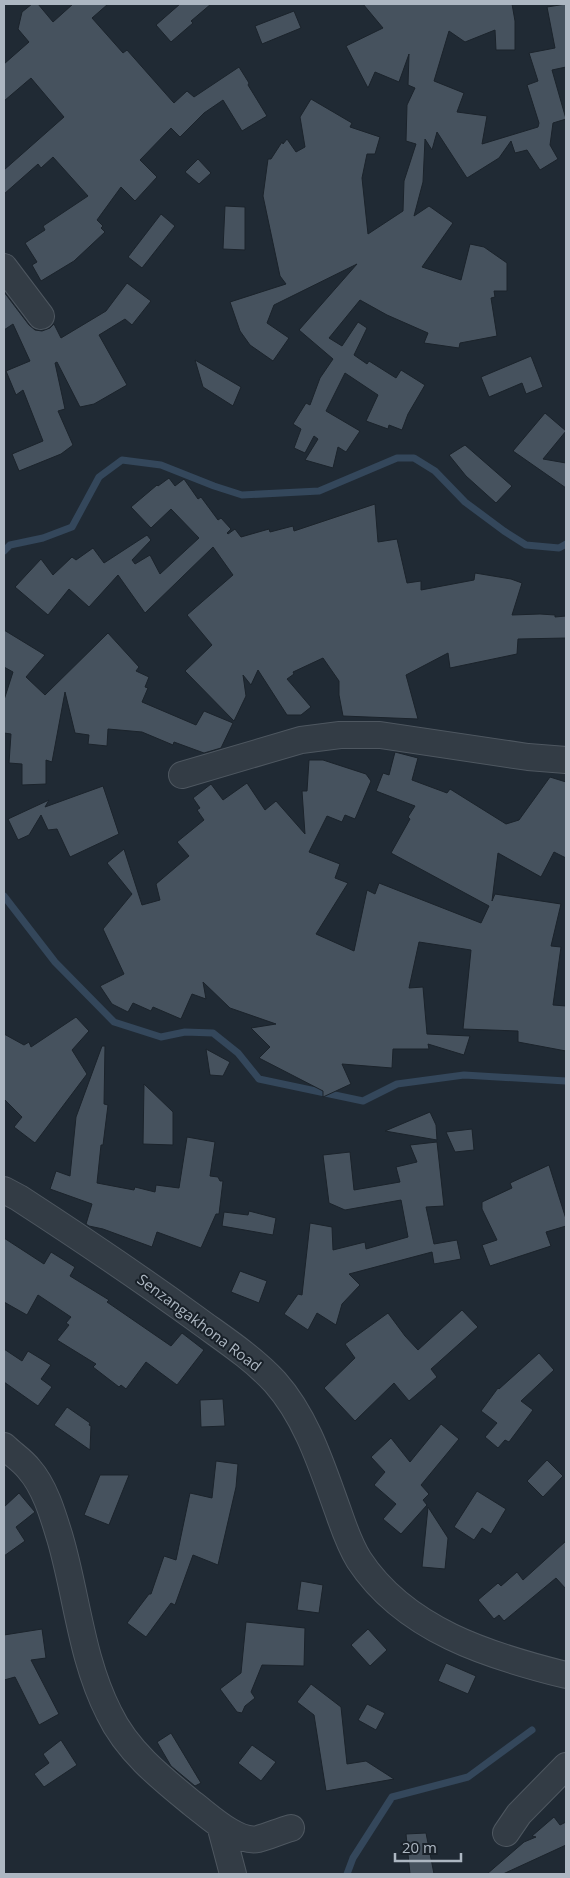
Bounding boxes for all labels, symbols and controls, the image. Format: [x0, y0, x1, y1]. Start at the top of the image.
street label: Senzangakhona Road [134, 1269, 266, 1375]
scale bar [395, 1830, 461, 1862]
text: 20 m [402, 1837, 437, 1857]

